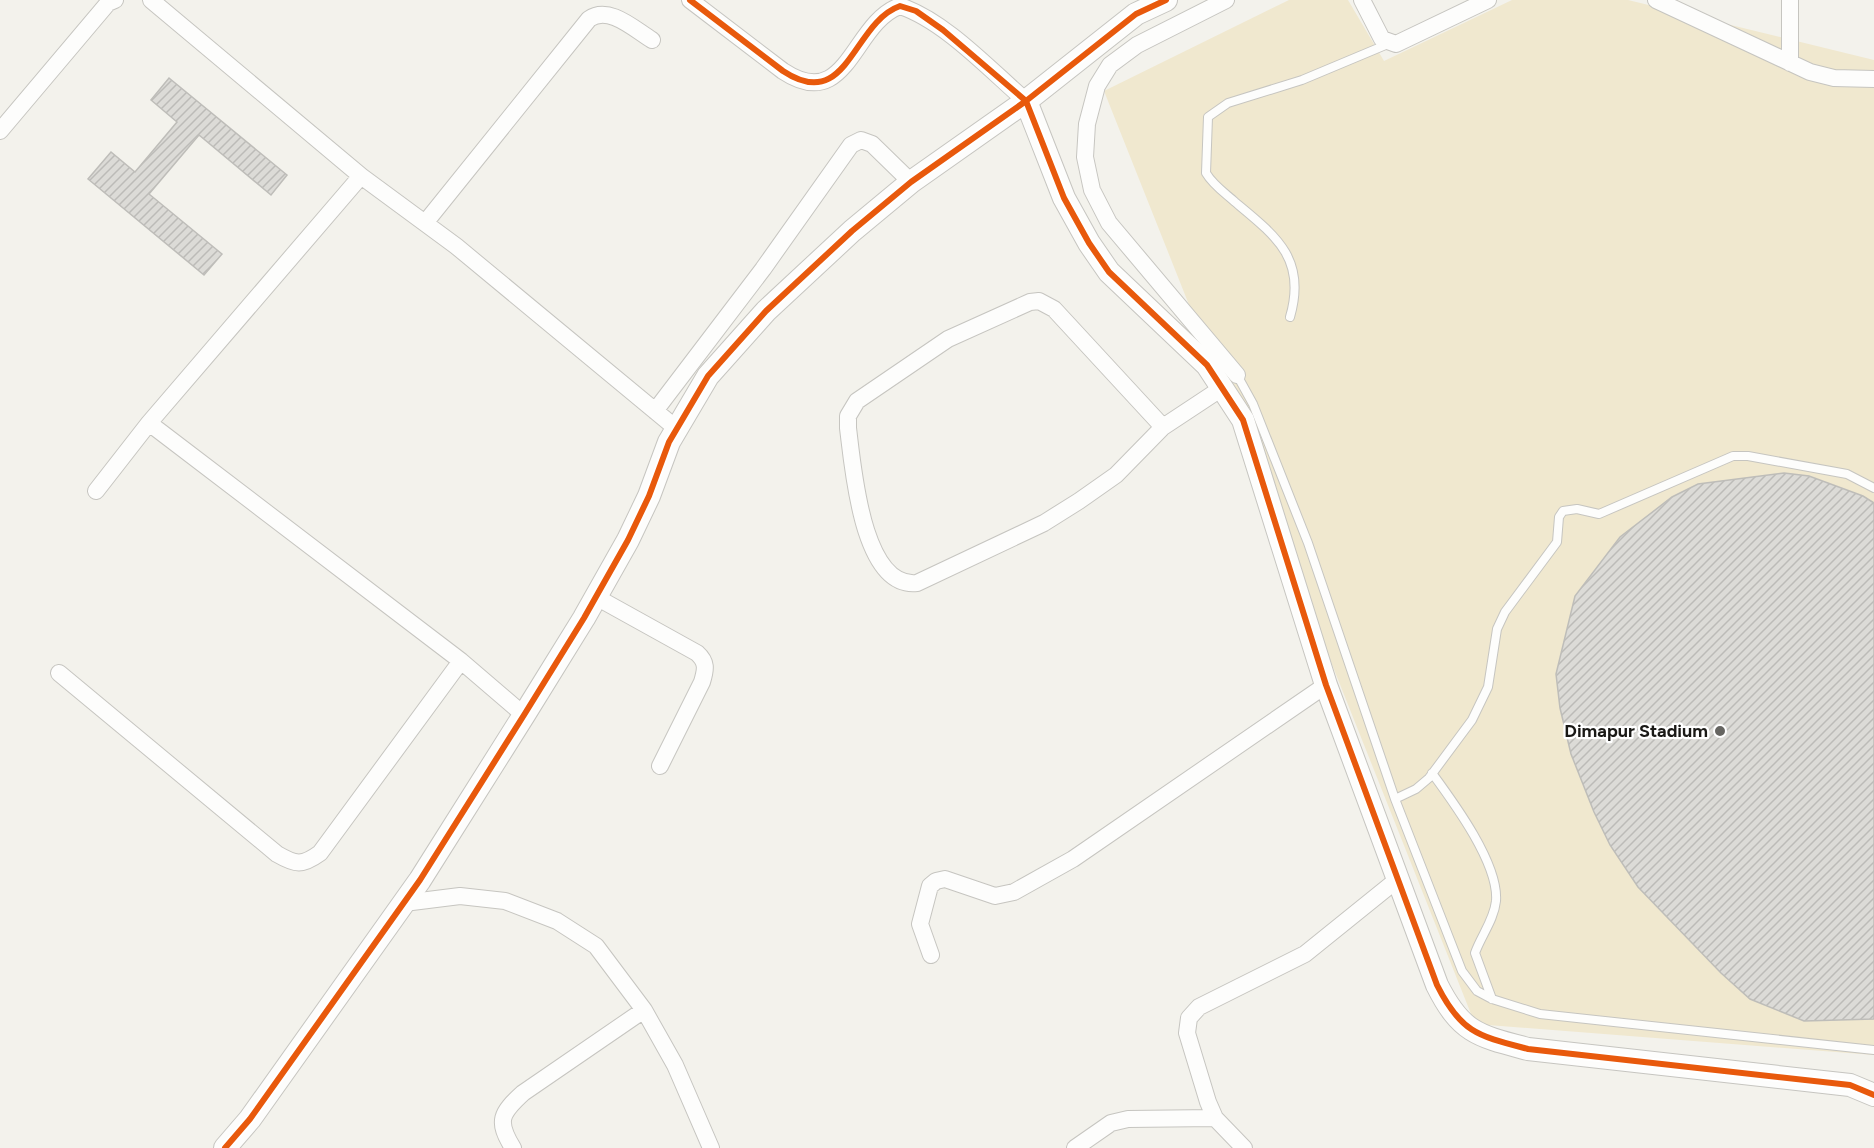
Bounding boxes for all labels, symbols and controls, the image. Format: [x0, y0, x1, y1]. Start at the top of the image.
place label: Dimapur Stadium [1564, 720, 1708, 742]
marker: Dimapur Stadium [1713, 724, 1727, 738]

